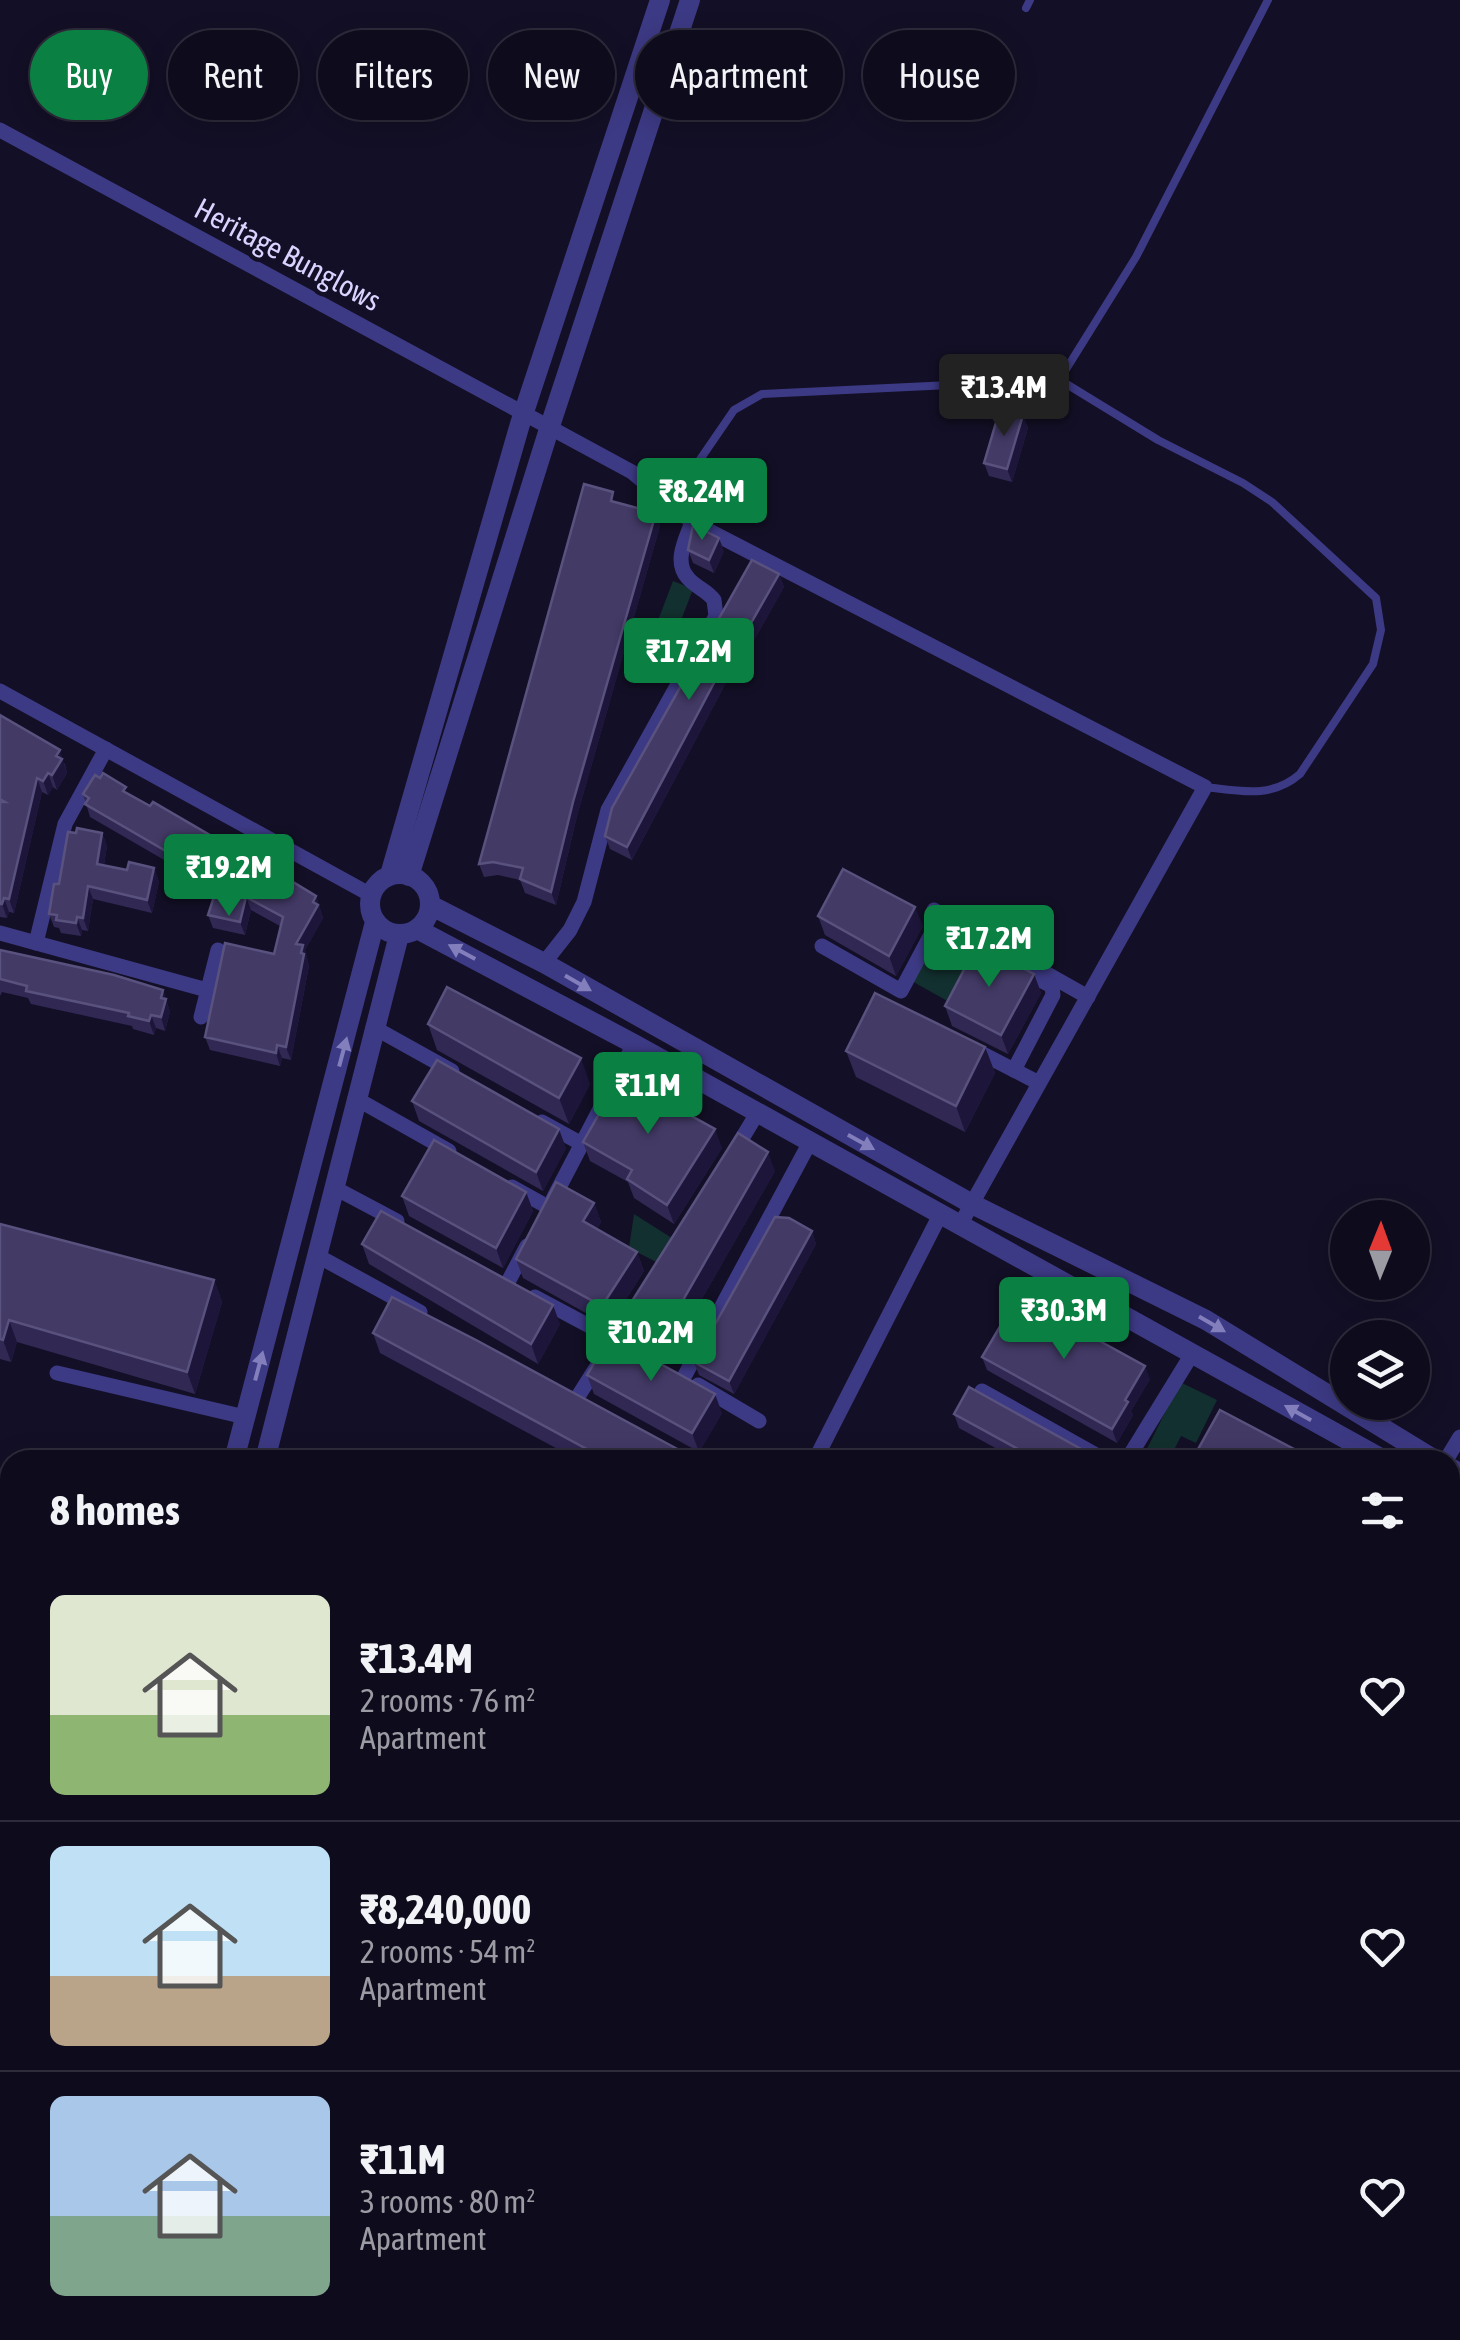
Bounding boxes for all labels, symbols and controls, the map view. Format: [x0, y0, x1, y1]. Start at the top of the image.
chip: Buy [30, 30, 148, 120]
chip: Rent [168, 30, 298, 120]
chip: Filters [318, 30, 468, 120]
chip: New [488, 30, 615, 120]
chip: Apartment [635, 30, 843, 120]
chip: House [863, 30, 1015, 120]
street label: Heritage Bunglows [189, 191, 387, 317]
pin: ₹13.4M [923, 354, 1085, 439]
text: ₹13.4M [961, 368, 1047, 405]
pin: ₹8.24M [621, 458, 783, 543]
text: ₹8.24M [659, 472, 745, 509]
pin: ₹17.2M [608, 618, 770, 703]
text: ₹17.2M [646, 632, 732, 669]
pin: ₹19.2M [148, 834, 310, 919]
text: ₹19.2M [186, 848, 272, 885]
pin: ₹17.2M [908, 905, 1070, 990]
text: ₹17.2M [946, 919, 1032, 956]
one-way arrow [447, 944, 476, 961]
one-way arrow [564, 973, 592, 991]
one-way arrow [335, 1036, 351, 1067]
pin: ₹11M [589, 1052, 707, 1137]
text: ₹11M [615, 1066, 681, 1103]
one-way arrow [847, 1133, 875, 1151]
north arrow [1330, 1200, 1430, 1300]
map controls [1330, 1200, 1430, 1420]
pin: ₹30.3M [983, 1277, 1145, 1362]
text: ₹30.3M [1021, 1291, 1107, 1328]
pin: ₹10.2M [570, 1299, 732, 1384]
text: ₹10.2M [608, 1313, 694, 1350]
one-way arrow [1198, 1315, 1226, 1332]
button: layers [1330, 1320, 1430, 1420]
one-way arrow [251, 1350, 267, 1381]
one-way arrow [1284, 1405, 1313, 1422]
icon: filters [1355, 1483, 1410, 1538]
text: 8 homes [50, 1486, 180, 1534]
text: ₹13.4M [360, 1634, 473, 1682]
icon: home [130, 1635, 250, 1755]
icon: heart [1355, 1668, 1410, 1723]
text: 2 rooms · 76 m² [360, 1682, 535, 1719]
text: Apartment [360, 1719, 486, 1756]
text: ₹8,240,000 [360, 1885, 531, 1933]
icon: home [130, 1886, 250, 2006]
icon: heart [1355, 1919, 1410, 1974]
text: 2 rooms · 54 m² [360, 1933, 535, 1970]
text: Apartment [360, 1970, 486, 2007]
text: ₹11M [360, 2135, 446, 2183]
icon: home [130, 2136, 250, 2256]
icon: heart [1355, 2169, 1410, 2224]
text: 3 rooms · 80 m² [360, 2183, 535, 2220]
text: Apartment [360, 2220, 486, 2257]

